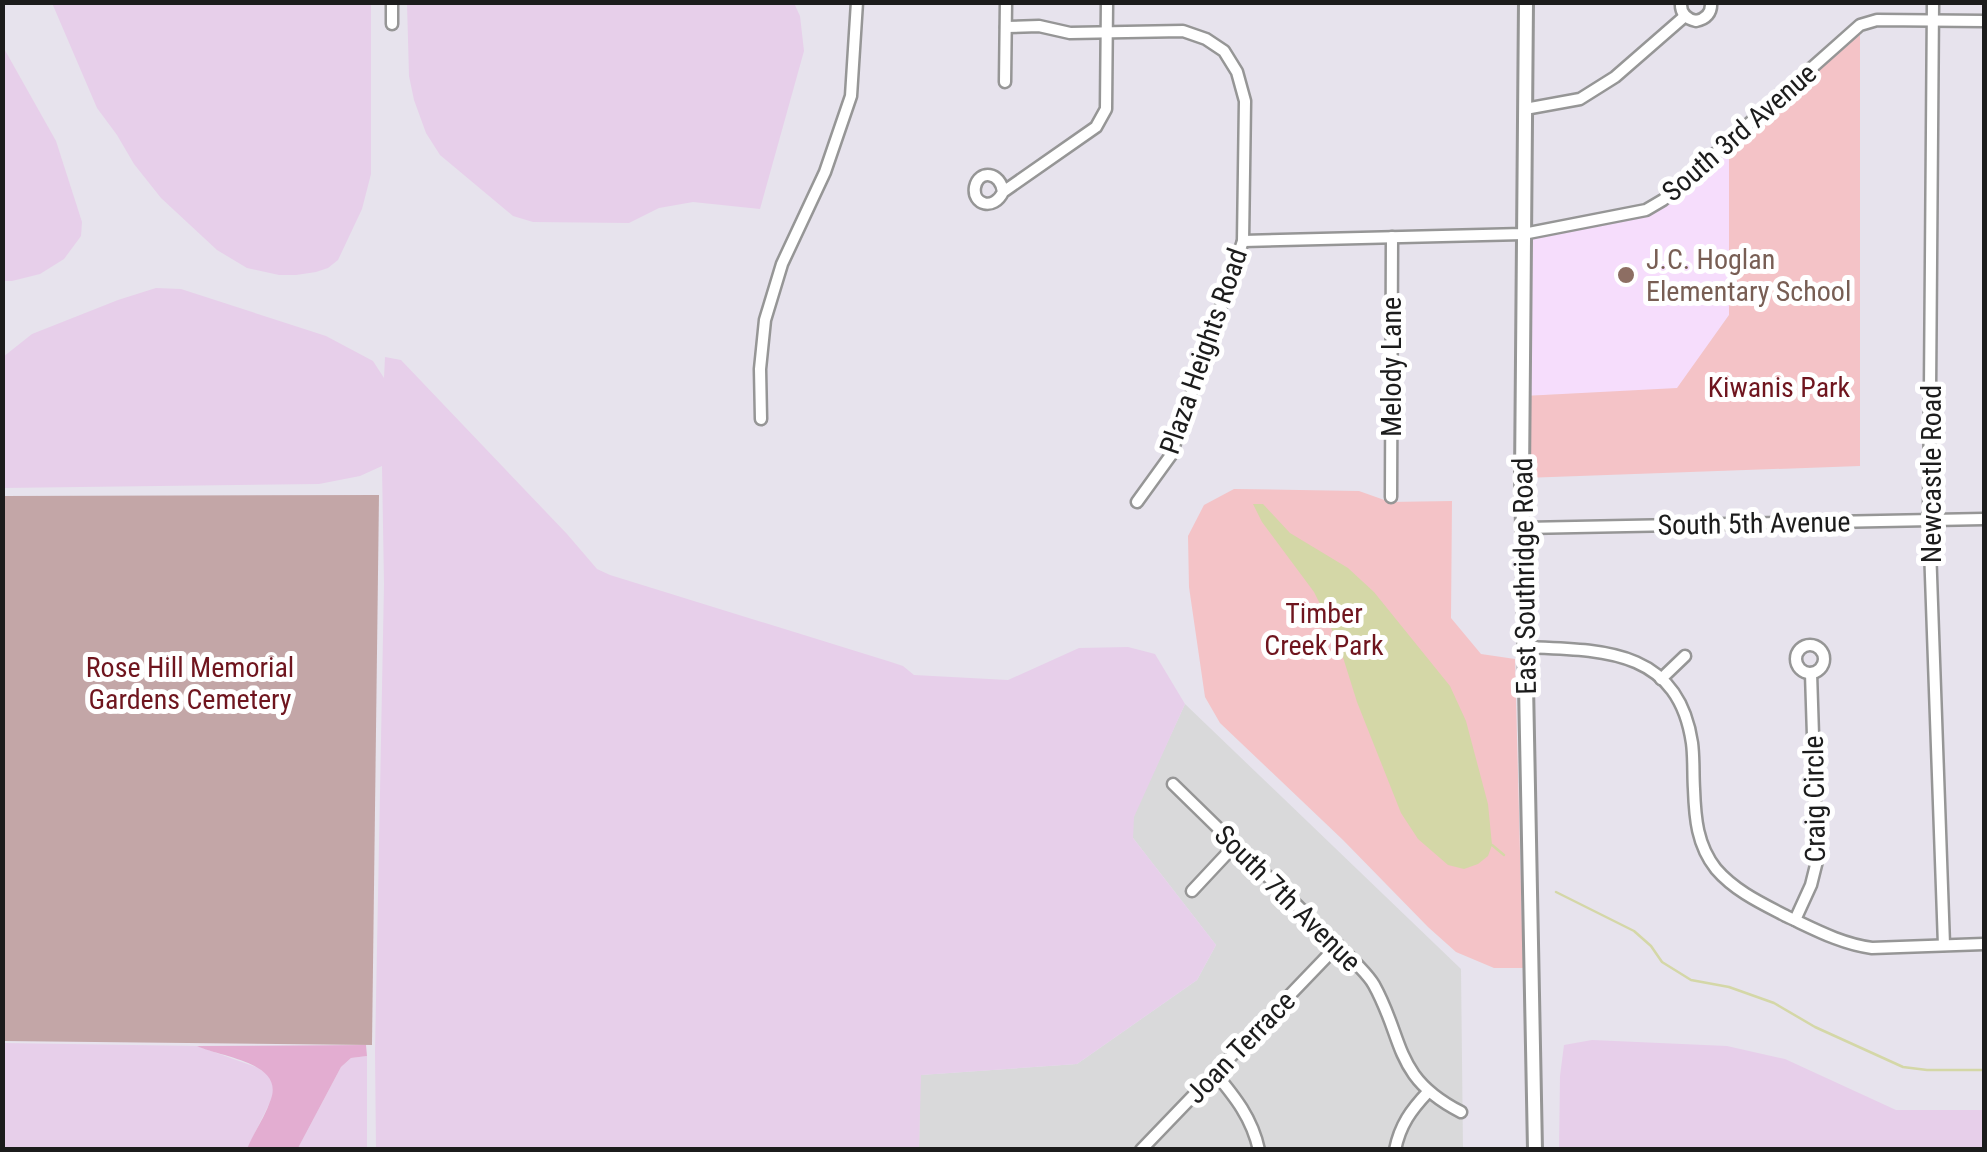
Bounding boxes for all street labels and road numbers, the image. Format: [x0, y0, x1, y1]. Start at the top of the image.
street label: South 3rd Avenue [1656, 56, 1823, 208]
street label: Plaza Heights Road [1153, 244, 1254, 458]
street label: Melody Lane [1375, 297, 1408, 437]
street label: Newcastle Road [1915, 385, 1948, 563]
street label: East Southridge Road [1506, 457, 1543, 695]
street label: South 5th Avenue [1657, 505, 1851, 542]
street label: Craig Circle [1797, 735, 1832, 863]
street label: South 7th Avenue [1208, 818, 1368, 978]
street label: Joan Terrace [1179, 985, 1302, 1110]

